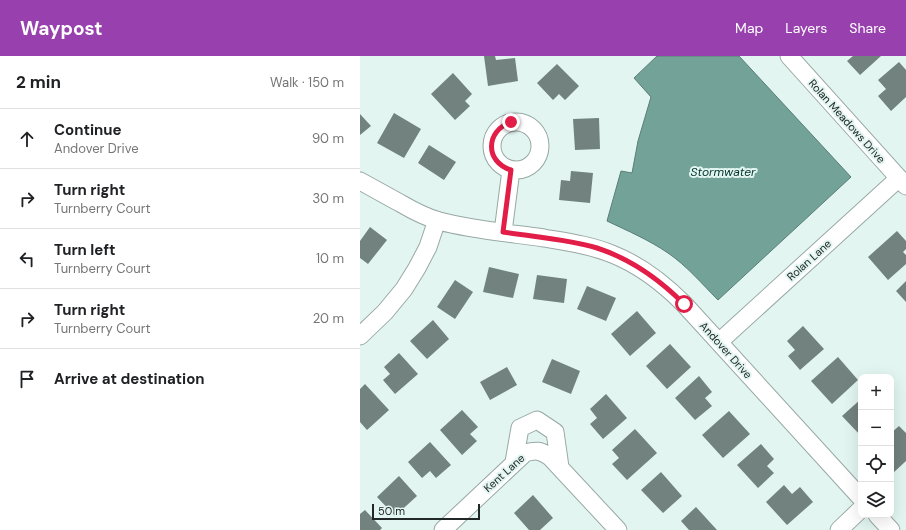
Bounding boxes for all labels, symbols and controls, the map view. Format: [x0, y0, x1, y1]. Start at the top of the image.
text: Waypost [20, 16, 103, 41]
text: Map [735, 19, 763, 37]
text: Layers [785, 19, 827, 37]
text: Share [849, 19, 886, 37]
text: 2 min [16, 71, 61, 93]
text: Walk · 150 m [270, 74, 344, 91]
street label: Rolan Meadows Drive [806, 76, 888, 166]
route end [502, 113, 520, 131]
text: Continue [54, 120, 122, 140]
icon: ahead [16, 128, 38, 150]
text: 90 m [312, 130, 344, 147]
text: Andover Drive [54, 140, 139, 157]
water label: Stormwater [690, 164, 756, 180]
text: Turn right [54, 180, 125, 200]
icon: right [16, 188, 38, 210]
text: 30 m [312, 190, 344, 207]
text: Turnberry Court [54, 200, 151, 217]
street label: Rolan Lane [784, 236, 834, 284]
text: Turn left [54, 240, 115, 260]
icon: left [16, 248, 38, 270]
text: 10 m [316, 250, 344, 267]
text: Turnberry Court [54, 260, 151, 277]
route start [675, 295, 693, 313]
text: Turn right [54, 300, 125, 320]
icon: right [16, 308, 38, 330]
text: 20 m [313, 310, 344, 327]
street label: Andover Drive [697, 319, 755, 381]
text: Turnberry Court [54, 320, 151, 337]
icon: arrive [16, 368, 38, 390]
text: Arrive at destination [54, 369, 205, 389]
map controls [858, 374, 894, 518]
button: + [858, 374, 894, 410]
button: − [858, 410, 894, 446]
button: locate [858, 446, 894, 482]
street label: Kent Lane [481, 451, 527, 495]
button: layers [858, 482, 894, 518]
scale bar [372, 502, 480, 521]
text: 50 m [378, 504, 405, 518]

